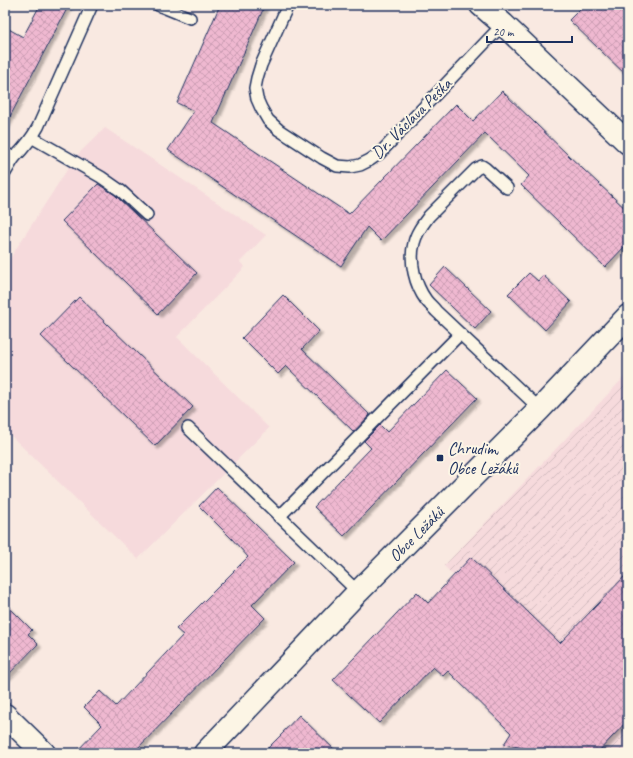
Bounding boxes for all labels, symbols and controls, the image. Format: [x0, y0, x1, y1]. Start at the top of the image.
scale bar [487, 18, 572, 44]
text: 20 m [493, 24, 515, 40]
street label: Dr. Václava Peška [367, 73, 457, 163]
place label: Chrudim, Obce Ležáků [448, 438, 519, 479]
marker: Chrudim, Obce Ležáků [435, 453, 445, 463]
street label: Obce Ležáků [384, 501, 450, 566]

